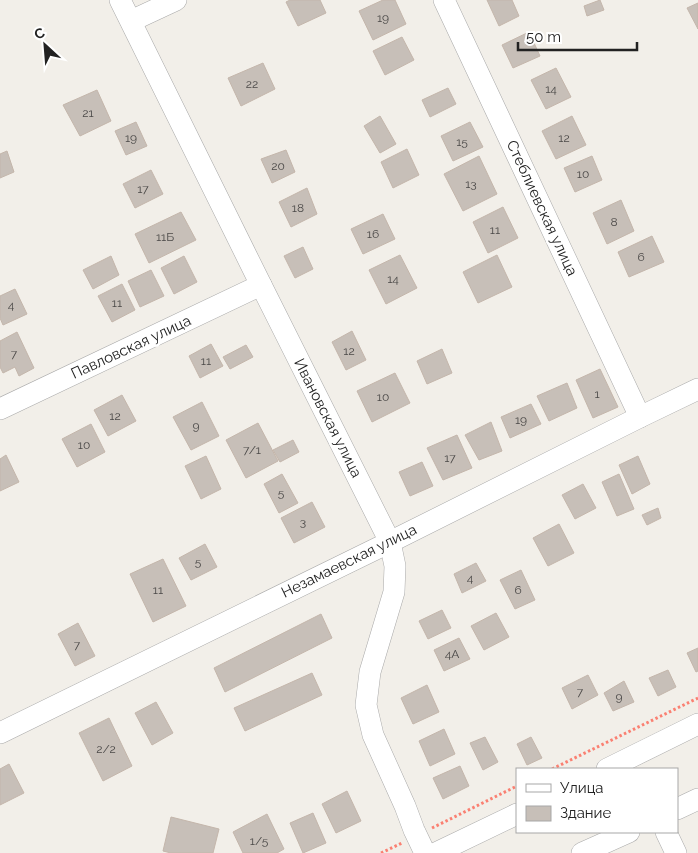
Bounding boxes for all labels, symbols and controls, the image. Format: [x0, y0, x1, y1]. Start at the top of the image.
house number: 19 [377, 11, 389, 25]
north arrow [20, 20, 70, 70]
scale bar [518, 20, 637, 52]
text: С [31, 24, 47, 43]
text: 50 m [526, 28, 561, 46]
house number: 22 [246, 77, 258, 91]
house number: 14 [545, 82, 557, 96]
house number: 21 [82, 106, 94, 120]
house number: 19 [125, 131, 137, 145]
house number: 12 [558, 131, 570, 145]
house number: 15 [456, 135, 468, 149]
street label: Стеблиевская улица [503, 137, 581, 279]
house number: 20 [271, 159, 285, 173]
house number: 10 [577, 167, 589, 181]
house number: 13 [465, 177, 477, 191]
house number: 17 [137, 182, 149, 196]
house number: 18 [292, 201, 304, 215]
house number: 8 [610, 215, 618, 229]
house number: 11 [490, 223, 500, 237]
house number: 16 [367, 227, 379, 241]
house number: 11Б [156, 230, 174, 244]
house number: 6 [637, 250, 645, 264]
house number: 14 [387, 272, 399, 286]
house number: 11 [112, 296, 122, 310]
house number: 4 [8, 298, 15, 312]
street label: Павловская улица [68, 311, 194, 383]
house number: 12 [343, 344, 355, 358]
house number: 7 [11, 347, 18, 361]
house number: 11 [201, 354, 211, 368]
street label: Ивановская улица [290, 356, 366, 480]
house number: 1 [594, 387, 600, 401]
house number: 10 [377, 390, 389, 404]
house number: 12 [109, 409, 121, 423]
house number: 19 [515, 413, 527, 427]
house number: 9 [192, 419, 200, 433]
house number: 10 [78, 438, 90, 452]
house number: 7/1 [243, 443, 261, 457]
house number: 17 [444, 451, 456, 465]
house number: 5 [278, 486, 285, 500]
house number: 3 [300, 515, 306, 529]
street label: Незамаевская улица [278, 520, 420, 602]
house number: 5 [195, 555, 202, 569]
house number: 4 [467, 571, 474, 585]
house number: 11 [153, 583, 163, 597]
house number: 6 [514, 583, 522, 597]
house number: 7 [74, 638, 81, 652]
house number: 4А [445, 647, 459, 661]
house number: 7 [577, 685, 584, 699]
house number: 9 [615, 690, 623, 704]
house number: 2/2 [96, 742, 116, 756]
legend [516, 768, 678, 833]
text: Улица [560, 779, 604, 797]
text: Здание [560, 804, 612, 822]
house number: 1/5 [250, 834, 269, 848]

